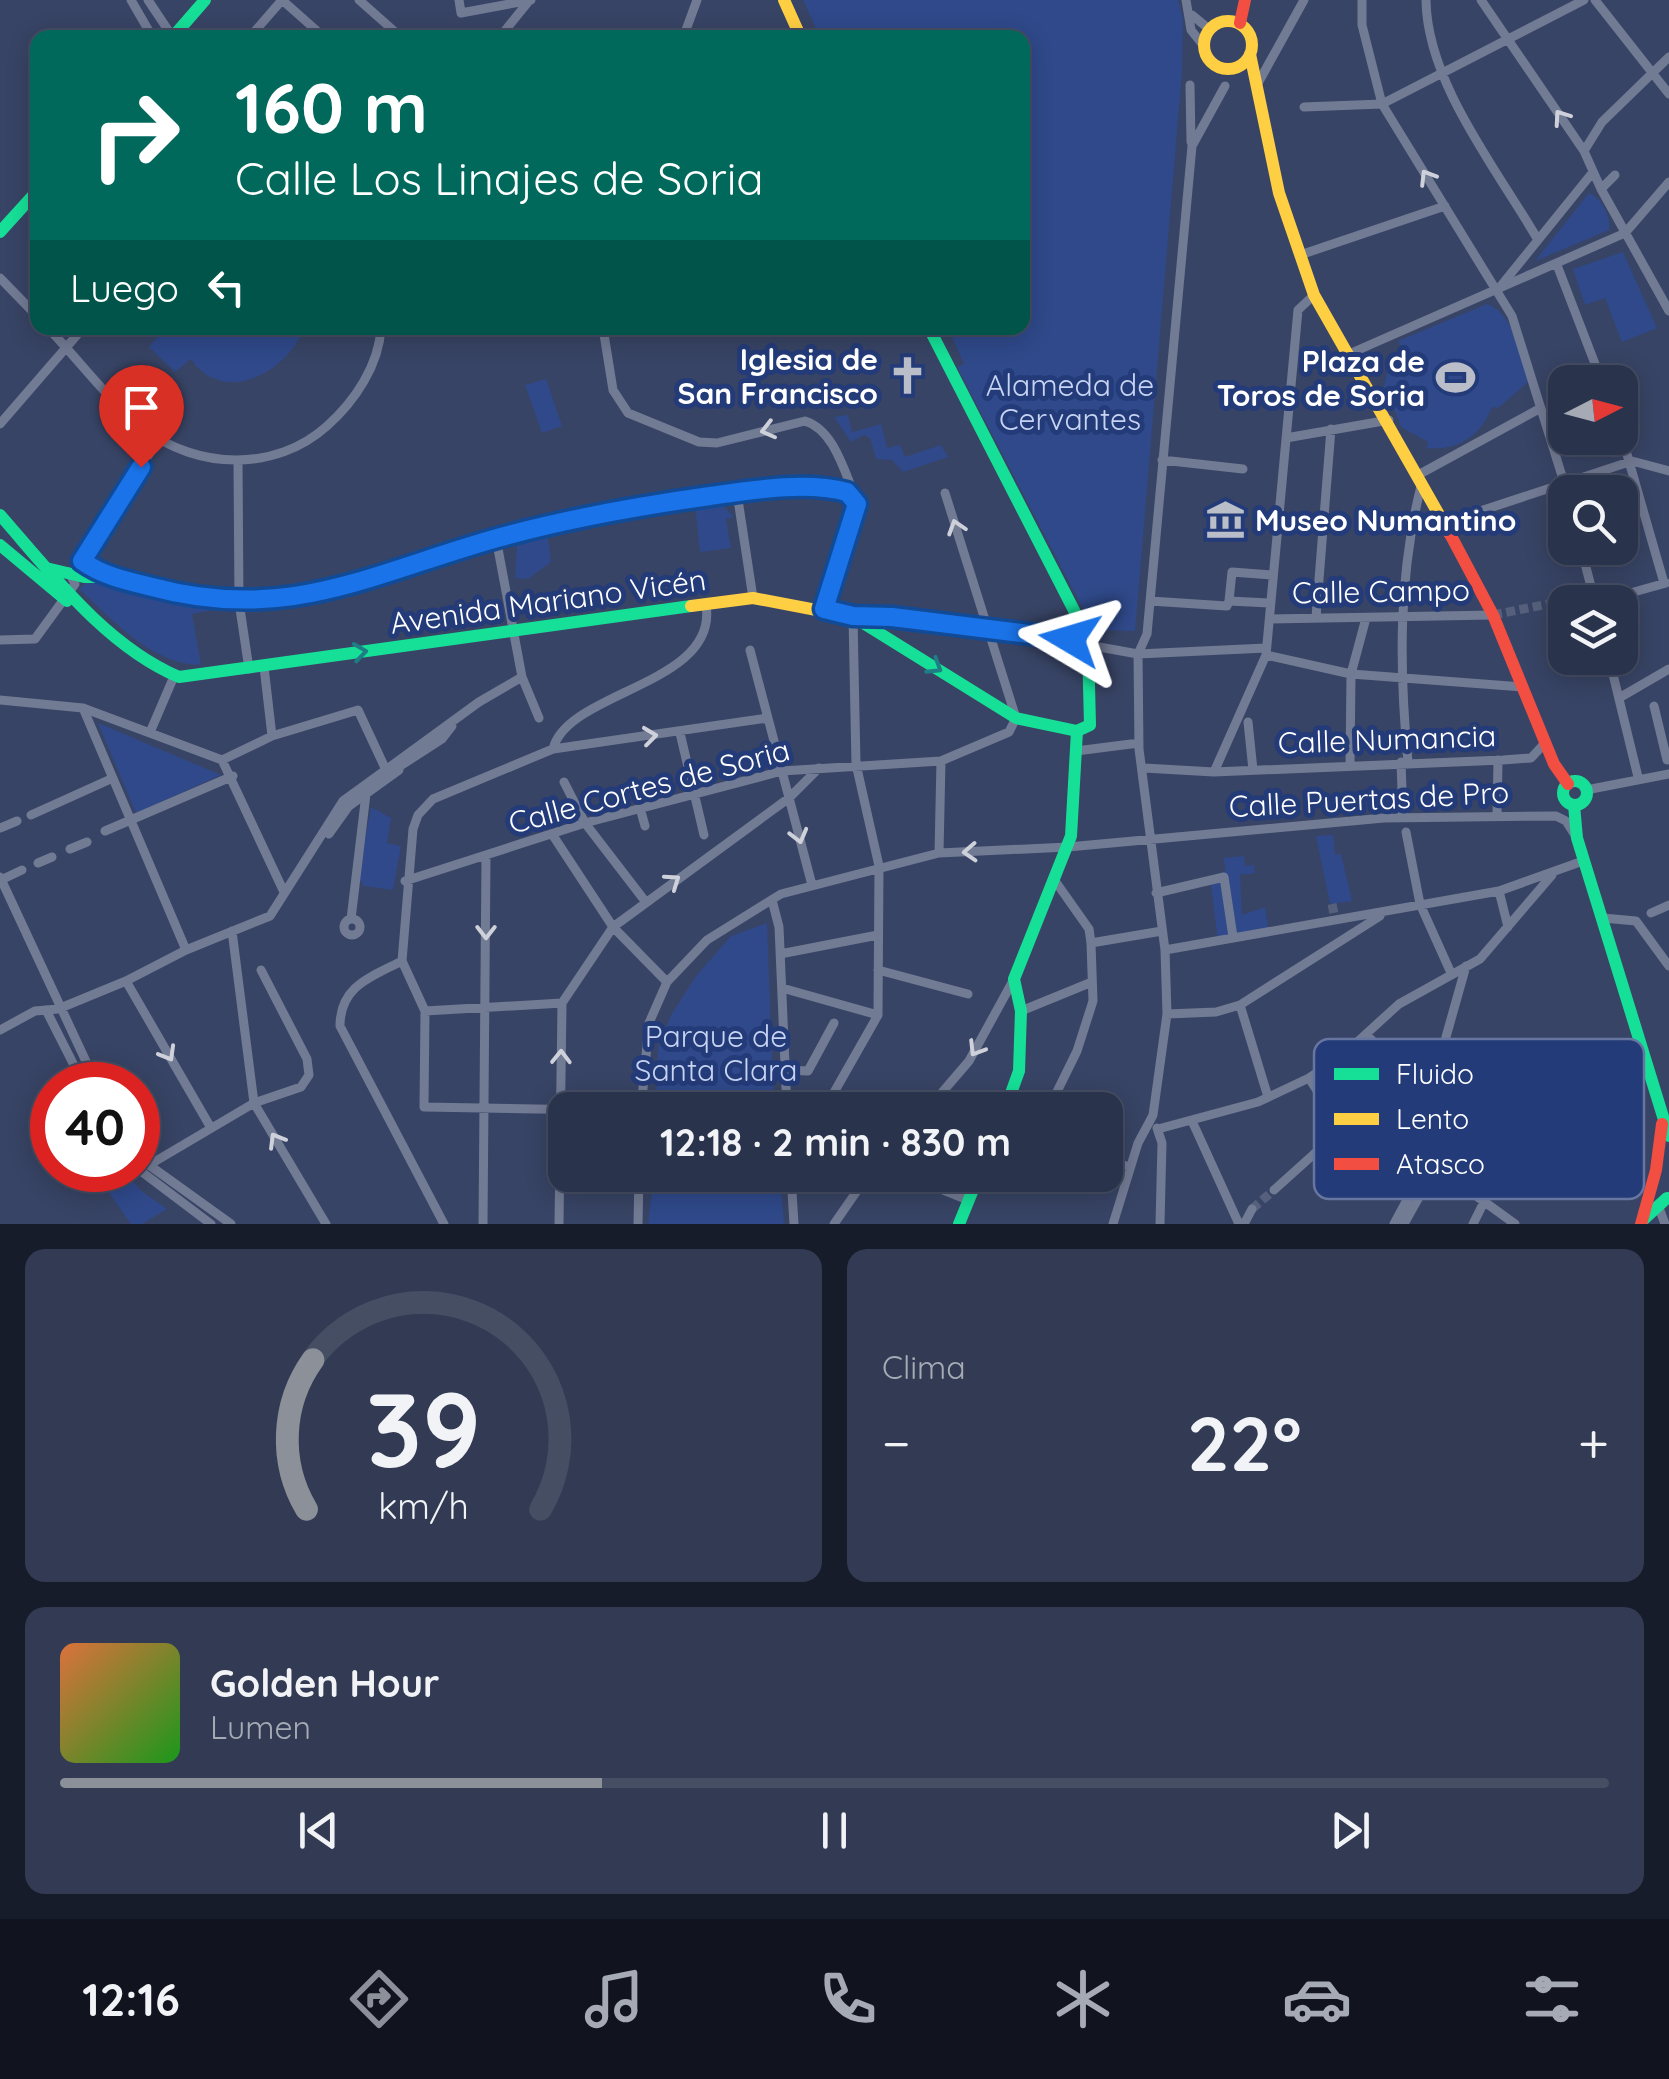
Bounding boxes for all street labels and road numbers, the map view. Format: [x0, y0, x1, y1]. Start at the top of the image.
street label: Avenida Mariano Vicén [388, 560, 708, 642]
street label: Calle Campo [1292, 570, 1470, 612]
street label: Calle Numancia [1277, 716, 1497, 762]
street label: Calle Cortes de Soria [504, 730, 794, 842]
street label: Calle Puertas de Pro [1228, 773, 1510, 825]

